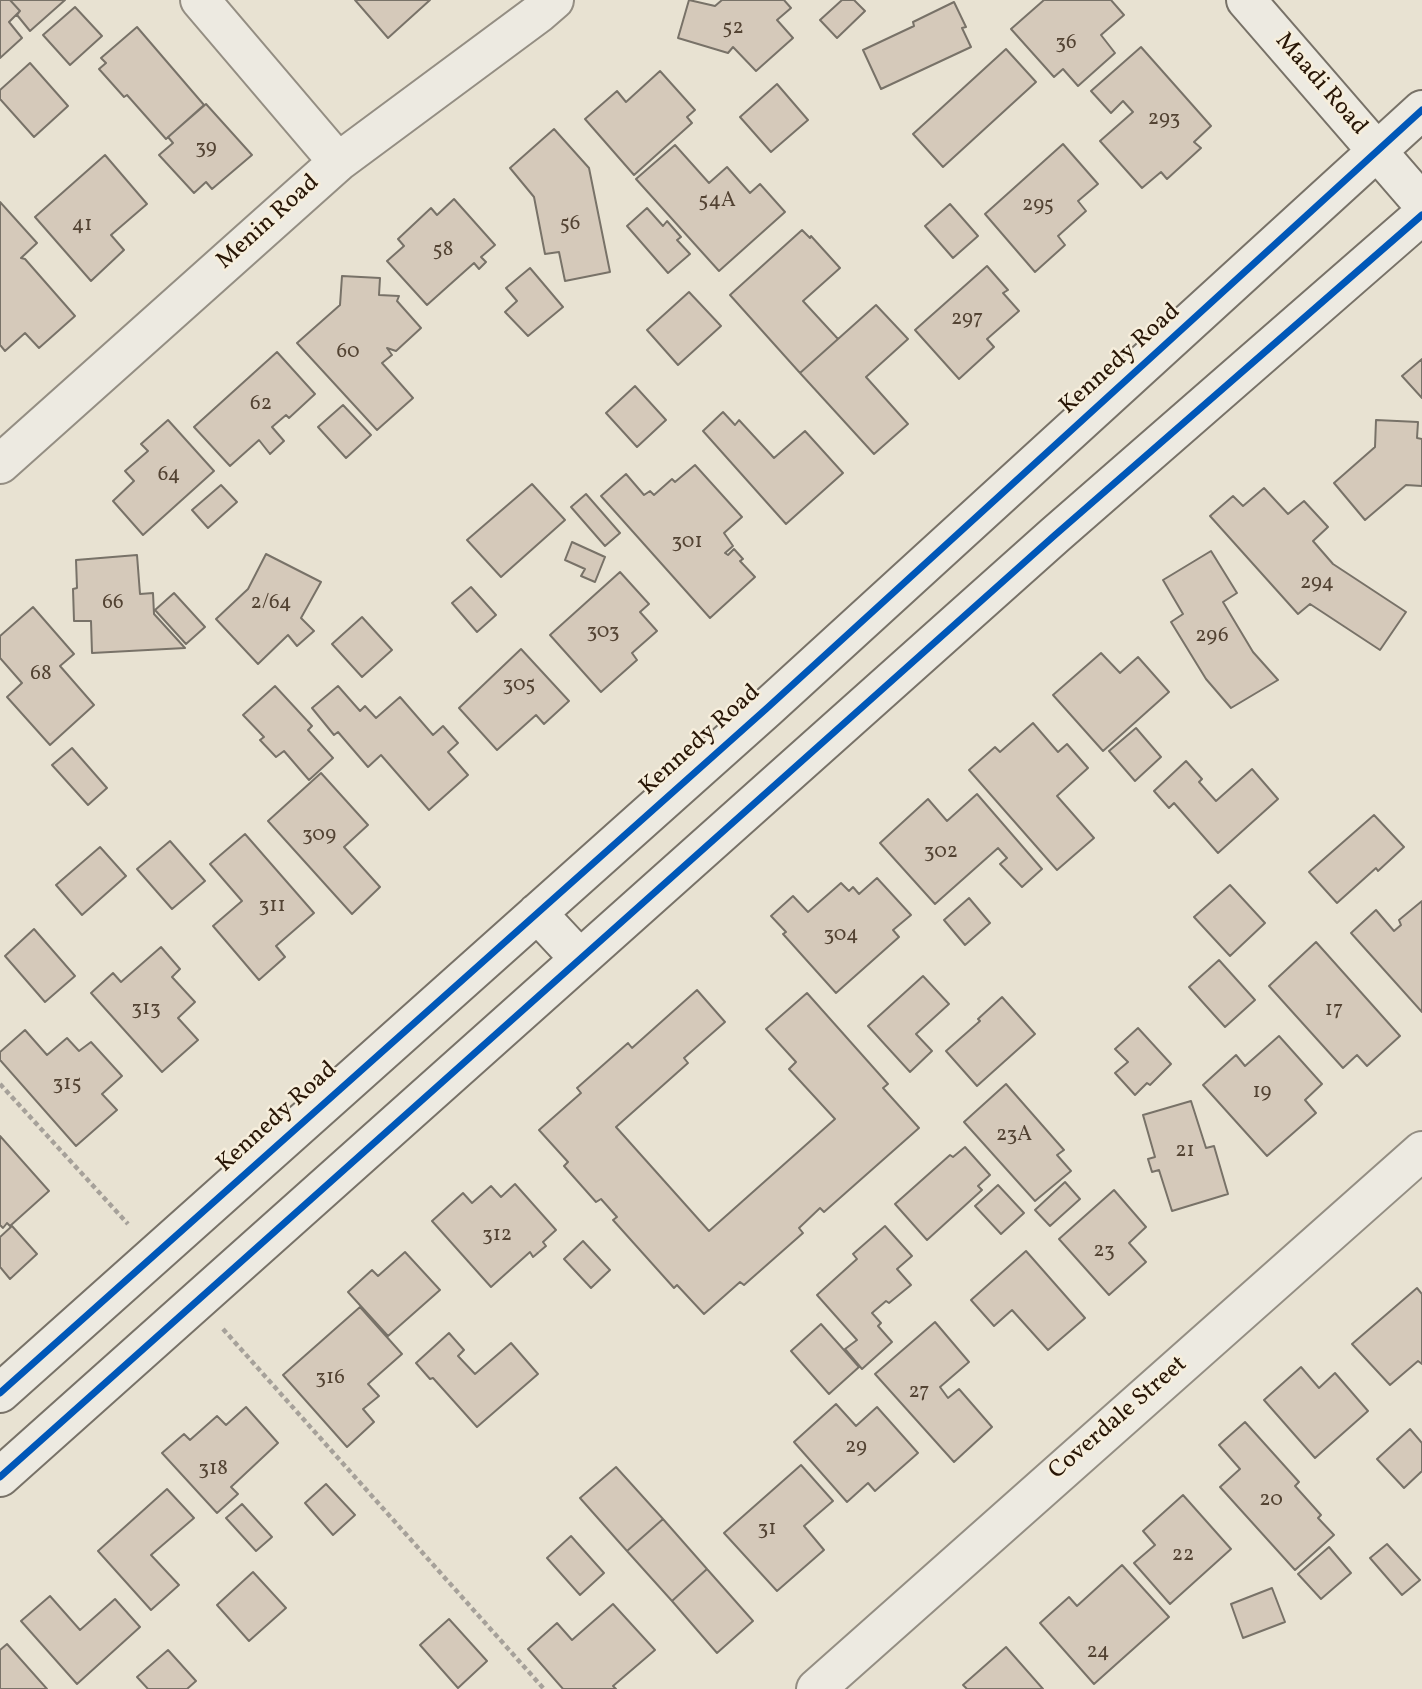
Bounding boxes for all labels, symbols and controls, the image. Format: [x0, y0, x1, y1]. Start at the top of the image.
house number: 52 [722, 16, 744, 42]
street label: Maadi Road [1268, 28, 1372, 142]
house number: 36 [1055, 31, 1077, 57]
house number: 293 [1148, 107, 1180, 133]
house number: 39 [195, 136, 217, 162]
street label: Menin Road [212, 169, 326, 277]
house number: 54A [698, 189, 736, 215]
house number: 295 [1022, 193, 1054, 219]
house number: 56 [560, 212, 580, 238]
house number: 41 [72, 213, 92, 239]
house number: 58 [433, 238, 453, 264]
street label: Kennedy Road [1055, 298, 1187, 422]
house number: 297 [951, 307, 983, 333]
house number: 60 [336, 340, 360, 366]
house number: 62 [250, 392, 272, 418]
house number: 64 [158, 463, 180, 489]
house number: 301 [671, 530, 703, 556]
house number: 294 [1300, 571, 1334, 597]
house number: 66 [102, 591, 124, 617]
house number: 2/64 [251, 591, 291, 617]
house number: 303 [586, 620, 620, 646]
house number: 296 [1195, 624, 1229, 650]
house number: 68 [30, 662, 52, 688]
house number: 305 [503, 673, 535, 699]
street label: Kennedy Road [635, 679, 767, 803]
house number: 309 [302, 823, 336, 849]
house number: 302 [924, 840, 958, 866]
house number: 311 [258, 894, 286, 920]
house number: 304 [824, 923, 858, 949]
house number: 313 [131, 997, 161, 1023]
house number: 17 [1325, 998, 1343, 1024]
street label: Kennedy Road [212, 1056, 344, 1180]
house number: 315 [52, 1072, 82, 1098]
house number: 19 [1252, 1080, 1272, 1106]
house number: 23A [996, 1123, 1032, 1149]
house number: 21 [1175, 1139, 1195, 1165]
house number: 312 [482, 1223, 512, 1249]
house number: 23 [1093, 1239, 1115, 1265]
street label: Coverdale Street [1044, 1351, 1194, 1487]
house number: 316 [315, 1366, 345, 1392]
house number: 27 [909, 1380, 929, 1406]
house number: 29 [845, 1435, 867, 1461]
house number: 318 [198, 1457, 228, 1483]
house number: 20 [1259, 1488, 1283, 1514]
house number: 31 [758, 1517, 776, 1543]
house number: 22 [1172, 1543, 1194, 1569]
house number: 24 [1086, 1640, 1110, 1666]

